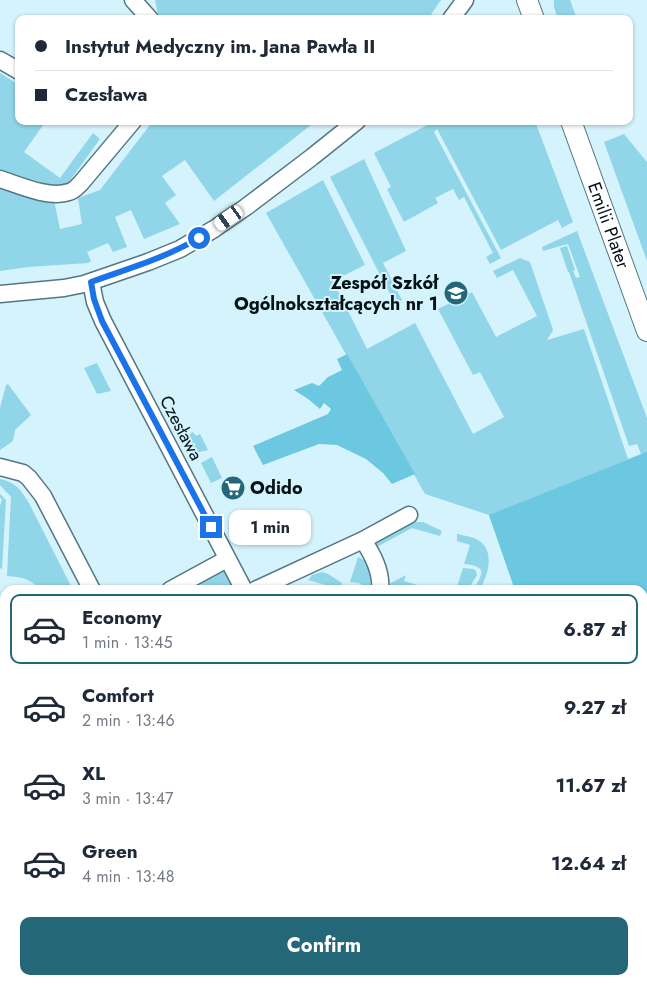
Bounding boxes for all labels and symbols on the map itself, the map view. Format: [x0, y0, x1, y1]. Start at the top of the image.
street label: Emilii Plater [581, 179, 637, 273]
car [212, 203, 245, 233]
route start [188, 227, 210, 249]
place label: Zespół Szkół Ogólnokształcących nr 1 [234, 270, 439, 317]
school or university icon: Zespół Szkół Ogólnokształcących nr 1 [443, 280, 469, 306]
street label: Czesława [153, 391, 209, 465]
supermarket icon: Odido [220, 475, 246, 501]
place label: Odido [250, 475, 303, 501]
callout: 1 min [228, 510, 311, 544]
route end [200, 516, 222, 538]

